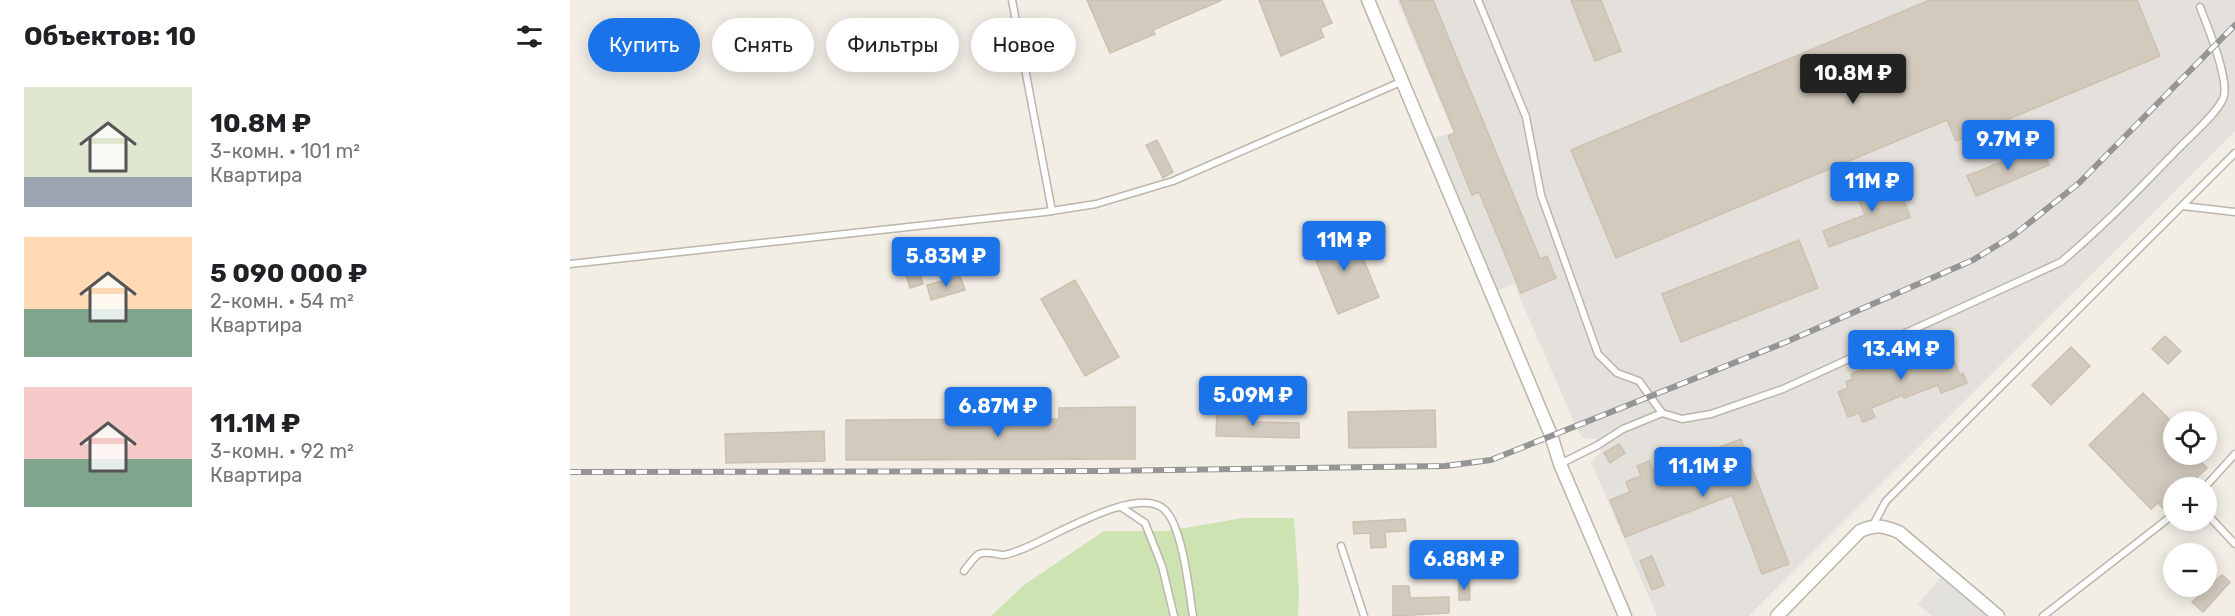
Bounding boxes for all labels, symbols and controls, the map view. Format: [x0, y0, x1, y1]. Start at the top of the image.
chip: Купить [588, 18, 700, 72]
chip: Снять [712, 18, 814, 72]
chip: Фильтры [826, 18, 959, 72]
chip: Новое [971, 18, 1076, 72]
icon: filters [513, 20, 546, 53]
text: Объектов: 10 [24, 21, 196, 52]
pin: 10.8M ₽ [1798, 54, 1908, 105]
text: 10.8M ₽ [1814, 61, 1892, 85]
text: 10.8M ₽ [210, 108, 311, 139]
icon: home [72, 111, 144, 183]
pin: 9.7M ₽ [1959, 120, 2057, 171]
text: 9.7M ₽ [1976, 127, 2040, 151]
text: 3-комн. · 101 m² [210, 139, 360, 163]
pin: 11M ₽ [1830, 162, 1914, 213]
text: Квартира [210, 163, 302, 187]
text: 11M ₽ [1844, 169, 1900, 193]
pin: 11M ₽ [1302, 221, 1386, 272]
text: 11M ₽ [1316, 228, 1372, 252]
pin: 5.83M ₽ [891, 237, 1001, 288]
text: 5.83M ₽ [906, 244, 986, 268]
text: 5 090 000 ₽ [210, 258, 367, 289]
icon: home [72, 261, 144, 333]
text: 2-комн. · 54 m² [210, 289, 354, 313]
text: Квартира [210, 313, 302, 337]
pin: 13.4M ₽ [1846, 330, 1956, 381]
text: 13.4M ₽ [1862, 337, 1940, 361]
pin: 5.09M ₽ [1198, 376, 1308, 427]
text: 5.09M ₽ [1213, 383, 1293, 407]
pin: 6.87M ₽ [943, 387, 1053, 438]
text: 6.87M ₽ [959, 394, 1037, 418]
text: 11.1M ₽ [210, 408, 300, 439]
icon: home [72, 411, 144, 483]
map controls [2163, 411, 2217, 597]
button: locate [2163, 411, 2217, 465]
text: 3-комн. · 92 m² [210, 439, 354, 463]
pin: 11.1M ₽ [1648, 447, 1758, 498]
text: 11.1M ₽ [1668, 454, 1738, 478]
text: Квартира [210, 463, 302, 487]
button: + [2163, 477, 2217, 531]
pin: 6.88M ₽ [1409, 540, 1519, 591]
button: − [2163, 543, 2217, 597]
text: 6.88M ₽ [1424, 547, 1504, 571]

